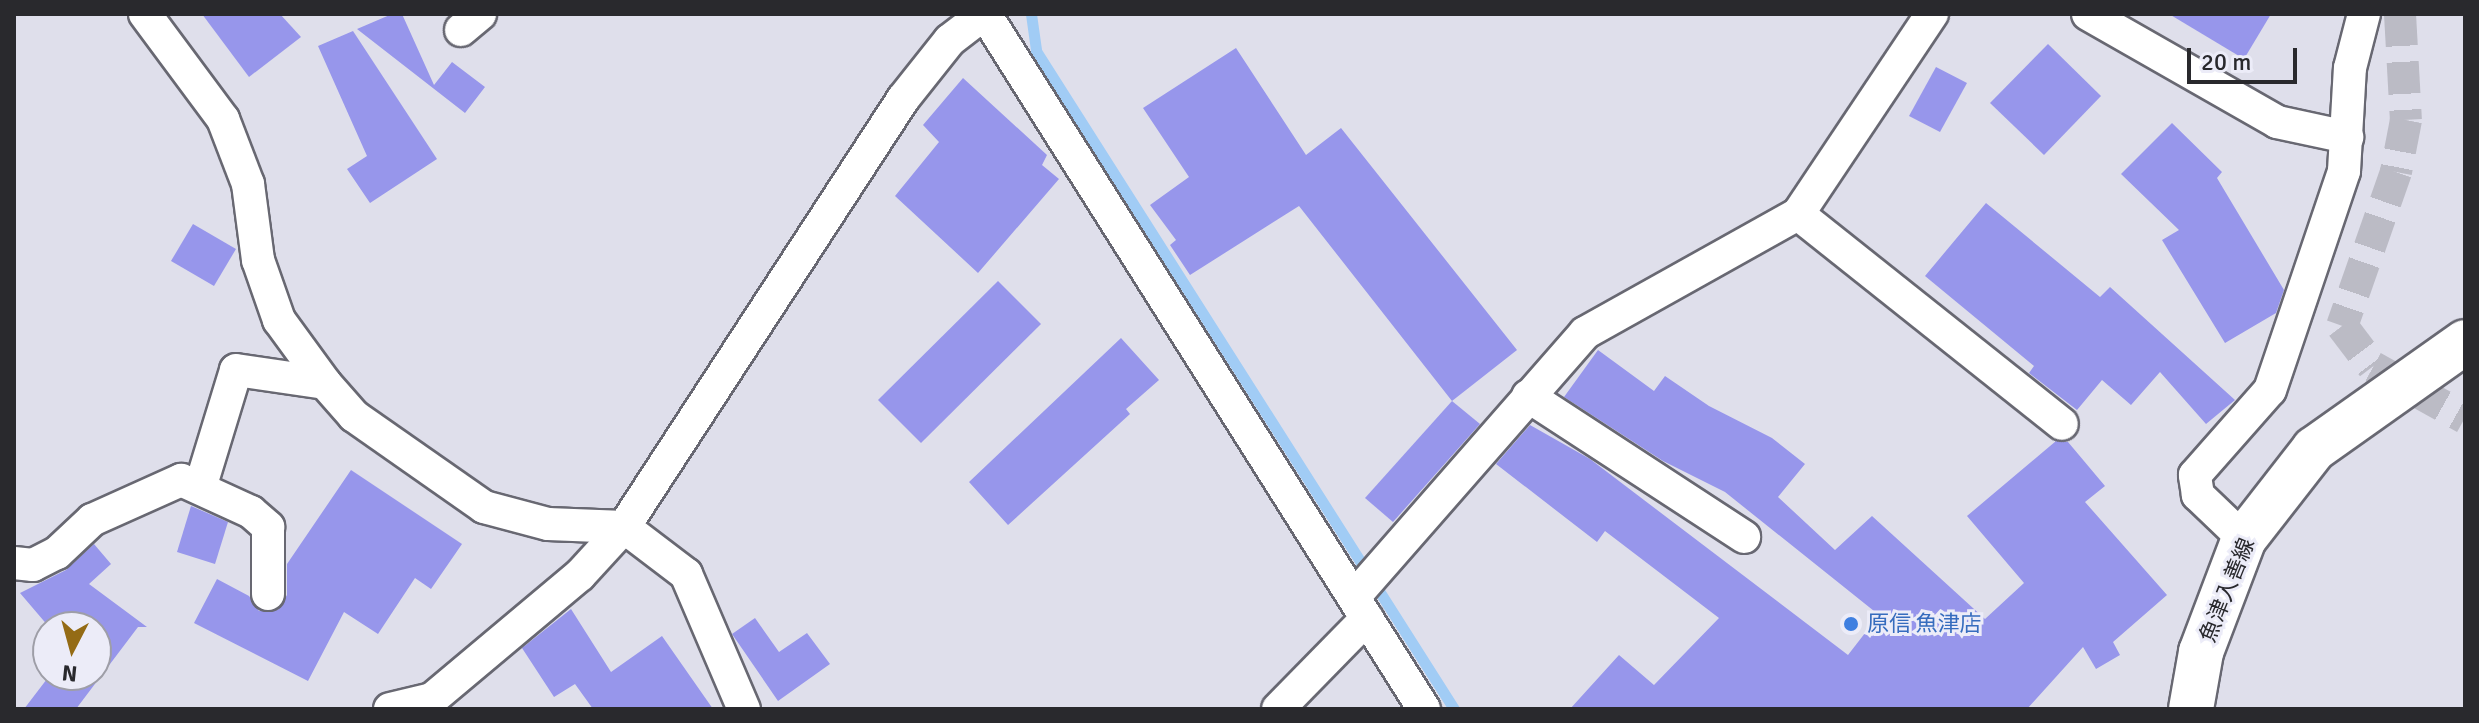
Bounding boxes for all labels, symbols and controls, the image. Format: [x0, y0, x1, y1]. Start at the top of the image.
scale bar [2191, 32, 2301, 82]
text: 20 m [2201, 47, 2251, 77]
street label: 魚津入善線 [2194, 534, 2260, 646]
north arrow [32, 611, 112, 691]
place label: 原信 魚津店 [1867, 611, 1982, 637]
marker: 原信 魚津店 [1842, 615, 1860, 633]
text: N [61, 659, 79, 688]

